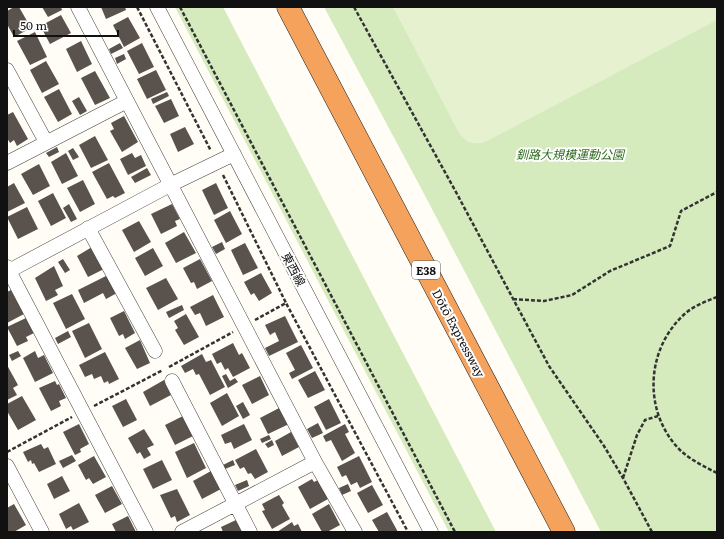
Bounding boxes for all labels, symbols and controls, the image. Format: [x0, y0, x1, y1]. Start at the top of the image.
scale bar [14, 12, 118, 38]
text: 50 m [20, 16, 47, 34]
park label: 釧路大規模運動公園 [516, 145, 626, 163]
street label: 東西線 [278, 249, 310, 289]
road number: E38 [412, 261, 440, 279]
street label: Dōtō Expressway [428, 286, 490, 380]

